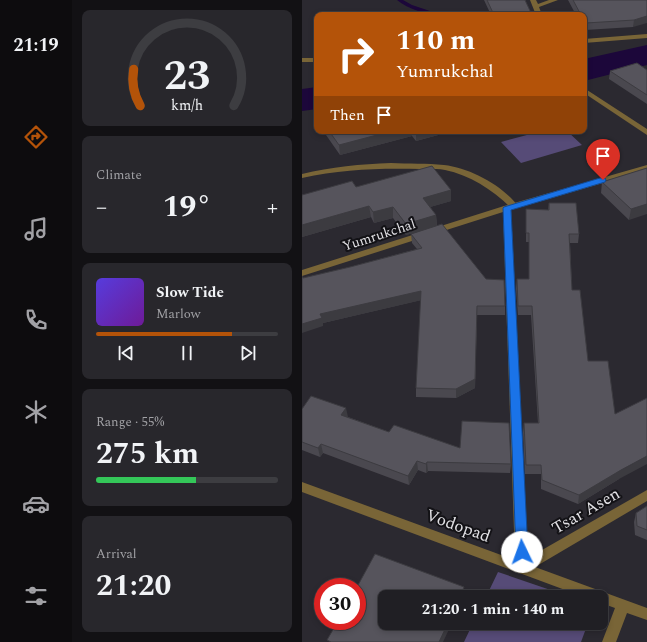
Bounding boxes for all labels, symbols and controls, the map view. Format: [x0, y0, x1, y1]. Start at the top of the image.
text: 110 m [396, 19, 475, 62]
icon: right [330, 28, 382, 80]
text: 21:19 [13, 32, 59, 59]
text: 23 [164, 45, 210, 108]
text: Yumrukchal [396, 58, 494, 85]
text: km/h [171, 95, 203, 117]
text: Then [330, 104, 365, 127]
icon: arrive [373, 104, 395, 126]
icon: directions [22, 123, 50, 151]
pin [586, 139, 620, 180]
icon: arrive [592, 145, 614, 167]
text: Climate [96, 165, 142, 185]
text: 19° [163, 184, 211, 230]
text: − [96, 191, 107, 224]
text: + [267, 191, 278, 224]
street label: Yumrukchal [340, 213, 418, 257]
icon: music [22, 215, 50, 243]
text: Slow Tide [156, 281, 224, 304]
text: Marlow [156, 304, 201, 324]
icon: phone [22, 306, 50, 334]
icon: previous [115, 342, 137, 364]
icon: pause [176, 342, 198, 364]
icon: next [237, 342, 259, 364]
icon: climate [22, 398, 50, 426]
text: Range · 55% [96, 412, 164, 432]
text: 275 km [96, 431, 199, 477]
street label: Tsar Asen [547, 481, 625, 541]
icon: car [22, 490, 50, 518]
street label: Vodopad [422, 502, 494, 550]
position arrow [501, 531, 543, 573]
text: Arrival [96, 544, 137, 564]
text: 21:20 [96, 563, 171, 609]
speed limit sign: 30 [314, 578, 366, 630]
icon: filters [22, 582, 50, 610]
text: 21:20 · 1 min · 140 m [422, 598, 564, 621]

